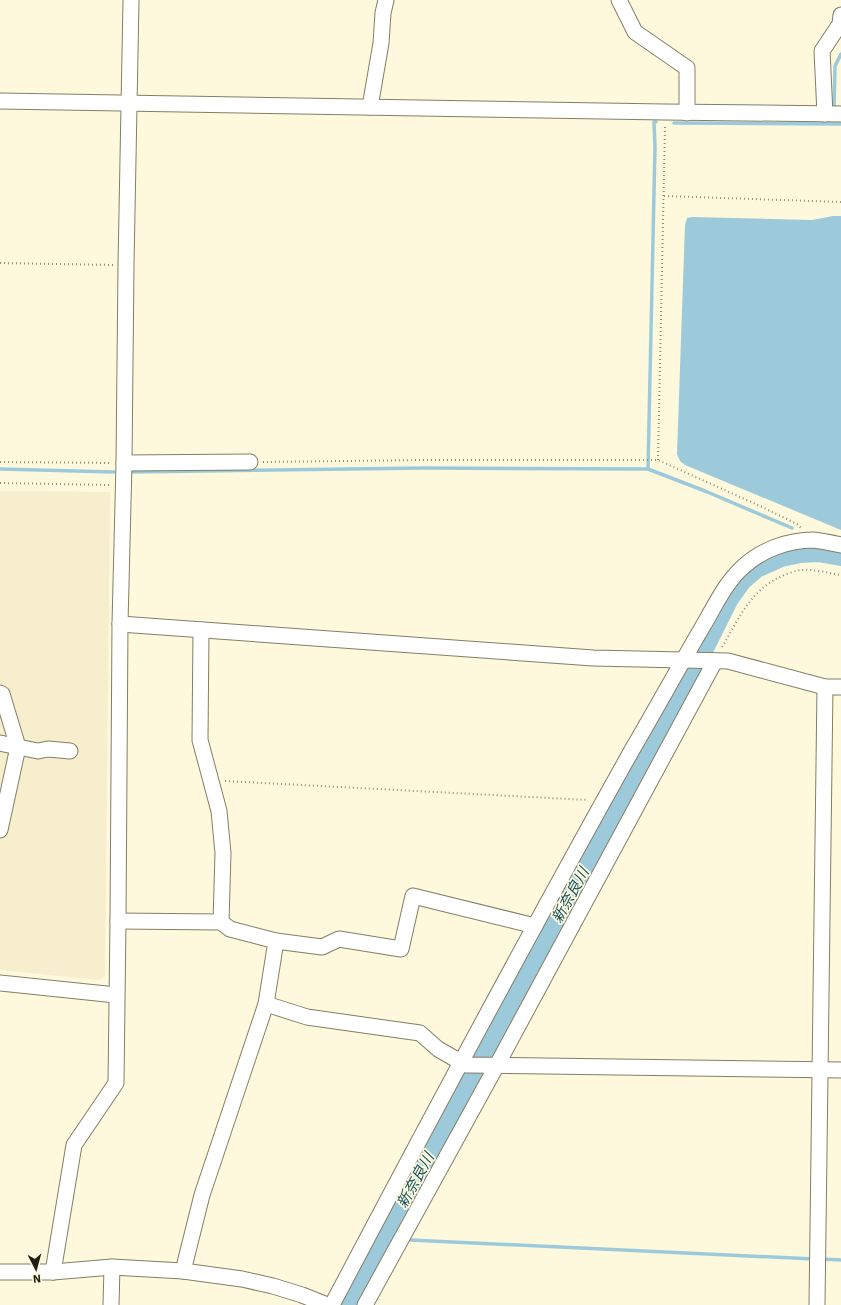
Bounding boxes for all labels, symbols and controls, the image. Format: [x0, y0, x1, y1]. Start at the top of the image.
water label: 新奈良川 [547, 862, 594, 926]
water label: 新奈良川 [392, 1147, 439, 1211]
north arrow [16, 1249, 56, 1289]
text: N [32, 1272, 42, 1286]

